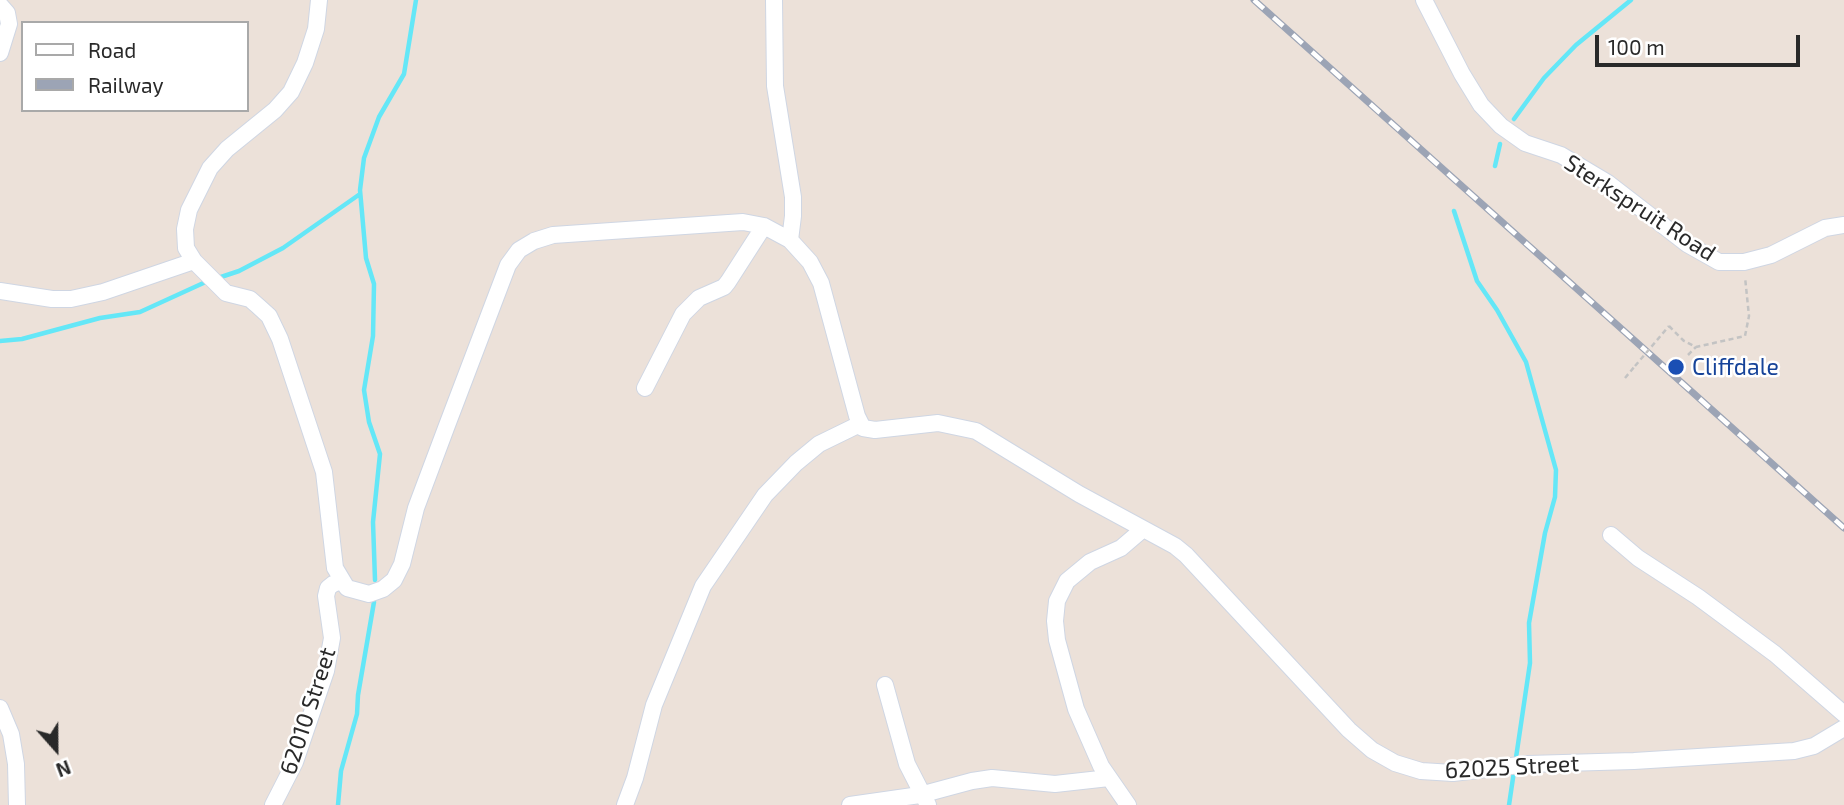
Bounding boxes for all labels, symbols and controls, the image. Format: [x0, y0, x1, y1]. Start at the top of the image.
legend [21, 21, 248, 112]
scale bar [1599, 21, 1804, 65]
text: 100 m [1608, 34, 1665, 59]
text: Road [88, 37, 136, 62]
text: Railway [88, 72, 164, 97]
street label: Sterkspruit Road [1559, 149, 1721, 267]
place label: Cliffdale [1692, 353, 1779, 381]
marker: Cliffdale [1666, 357, 1686, 377]
street label: 62010 Street [274, 644, 342, 778]
north arrow [21, 714, 91, 784]
street label: 62025 Street [1444, 750, 1580, 784]
text: N [53, 756, 74, 782]

